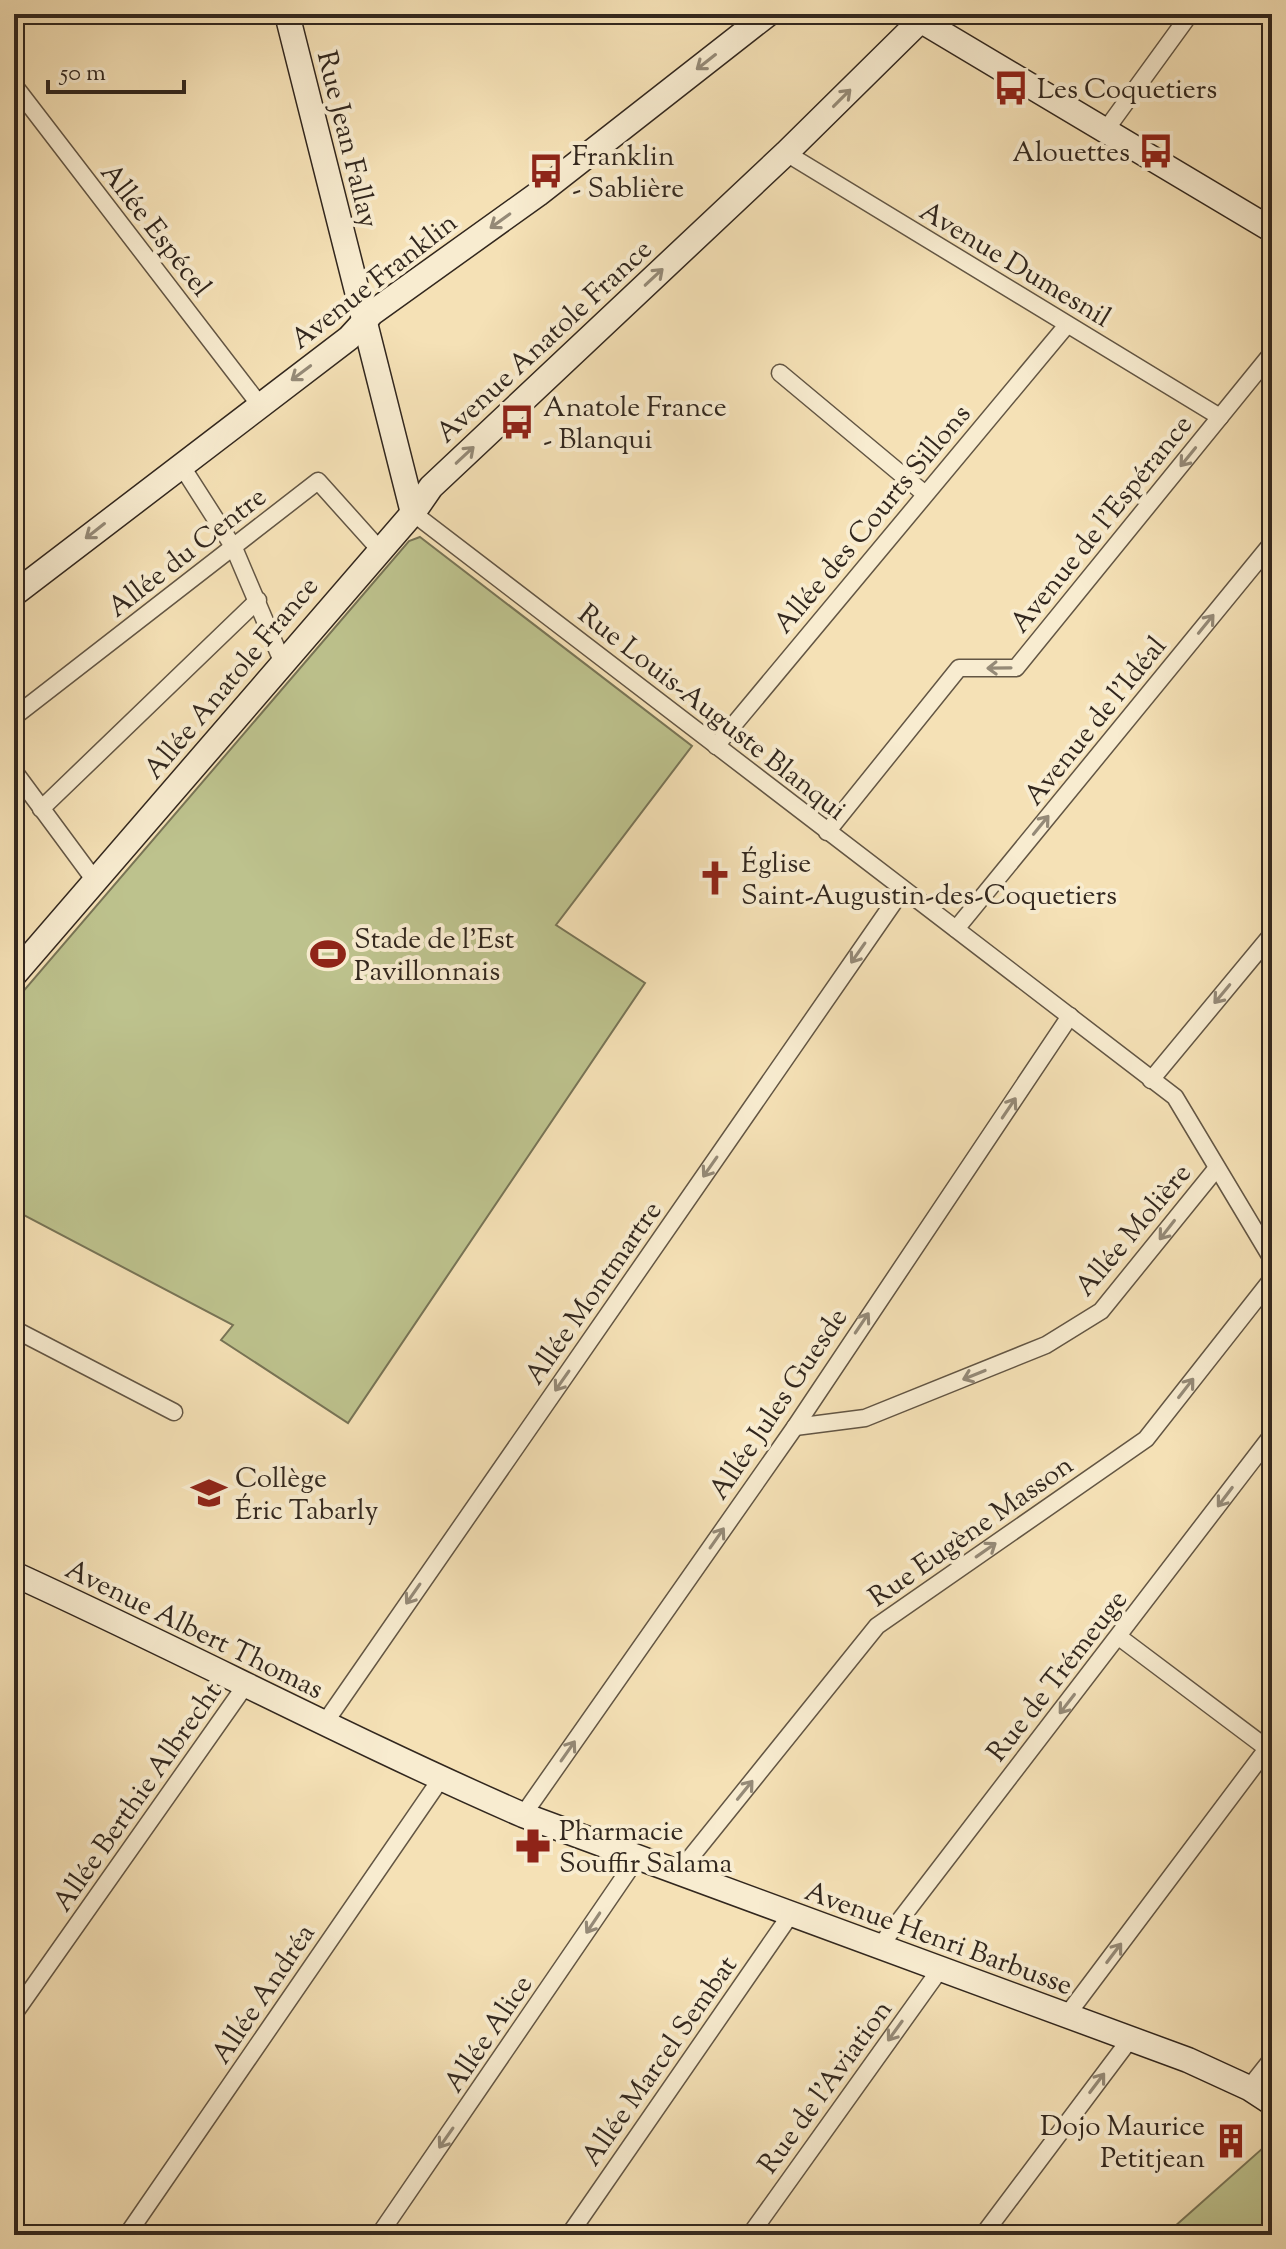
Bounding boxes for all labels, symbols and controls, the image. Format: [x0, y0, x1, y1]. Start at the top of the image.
scale bar [48, 44, 184, 94]
street label: Rue Jean Fallay [305, 47, 387, 232]
one-way arrow [696, 53, 717, 70]
text: 50 m [58, 57, 106, 91]
bus stop icon: Les Coquetiers [992, 69, 1030, 107]
place label: Les Coquetiers [1037, 71, 1217, 111]
one-way arrow [832, 89, 851, 108]
bus stop icon: Alouettes [1137, 132, 1175, 170]
place label: Alouettes [1012, 134, 1130, 174]
place label: Franklin - Sablière [572, 138, 684, 210]
bus stop icon: Franklin - Sablière [527, 152, 565, 190]
street label: Allée Espécel [90, 155, 220, 306]
street label: Avenue Dumesnil [911, 193, 1118, 339]
street label: Avenue Franklin [283, 204, 467, 360]
one-way arrow [490, 212, 512, 229]
street label: Avenue Anatole France [428, 231, 662, 453]
one-way arrow [644, 268, 664, 287]
one-way arrow [291, 365, 313, 382]
place label: Anatole France - Blanqui [543, 389, 727, 461]
street label: Allée des Courts Sillons [765, 396, 981, 643]
bus stop icon: Anatole France - Blanqui [498, 403, 536, 441]
street label: Avenue de l'Espérance [1002, 407, 1203, 643]
one-way arrow [454, 447, 474, 465]
one-way arrow [1179, 447, 1197, 468]
street label: Allée du Centre [100, 479, 276, 628]
one-way arrow [85, 523, 106, 540]
street label: Allée Anatole France [135, 569, 329, 789]
street label: Rue Louis-Auguste Blanqui [568, 596, 854, 831]
one-way arrow [1197, 614, 1215, 635]
street label: Avenue de l'Idéal [1016, 629, 1177, 815]
one-way arrow [986, 660, 1013, 676]
one-way arrow [1032, 815, 1050, 836]
place label: Église Saint-Augustin-des-Coquetiers [741, 845, 1117, 917]
church icon: Église Saint-Augustin-des-Coquetiers [696, 859, 734, 897]
place label: Stade de l'Est Pavillonnais [354, 921, 515, 993]
sports icon: Stade de l'Est Pavillonnais [309, 935, 347, 973]
one-way arrow [850, 942, 866, 964]
one-way arrow [1213, 983, 1231, 1004]
one-way arrow [1001, 1097, 1017, 1120]
one-way arrow [702, 1155, 718, 1178]
street label: Allée Molière [1067, 1156, 1202, 1306]
street label: Allée Montmartre [516, 1194, 673, 1394]
one-way arrow [1159, 1219, 1176, 1240]
street label: Allée Jules Guesde [700, 1301, 859, 1509]
one-way arrow [855, 1312, 871, 1335]
one-way arrow [962, 1368, 987, 1383]
one-way arrow [554, 1369, 570, 1391]
one-way arrow [1178, 1378, 1195, 1399]
street label: Rue Eugène Masson [861, 1447, 1082, 1618]
place label: Collège Éric Tabarly [235, 1460, 378, 1532]
school or university icon: Collège Éric Tabarly [190, 1474, 228, 1512]
one-way arrow [1216, 1486, 1233, 1507]
one-way arrow [709, 1528, 725, 1550]
one-way arrow [974, 1542, 996, 1558]
street label: Avenue Albert Thomas [58, 1551, 330, 1711]
street label: Rue de Trémeuge [978, 1582, 1138, 1771]
one-way arrow [405, 1583, 421, 1605]
street label: Allée Berthie Albrecht [44, 1674, 233, 1921]
one-way arrow [1059, 1692, 1076, 1714]
one-way arrow [560, 1741, 576, 1763]
one-way arrow [736, 1780, 753, 1801]
place label: Pharmacie Souffir Salama [559, 1813, 733, 1885]
pharmacy icon: Pharmacie Souffir Salama [514, 1827, 552, 1865]
street label: Avenue Henri Barbusse [799, 1873, 1077, 2007]
one-way arrow [585, 1911, 601, 1934]
street label: Allée Andréa [203, 1917, 326, 2073]
one-way arrow [1105, 1943, 1122, 1964]
street label: Allée Marcel Sembat [573, 1948, 748, 2175]
street label: Allée Alice [435, 1968, 544, 2101]
street label: Rue de l'Aviation [750, 1992, 903, 2183]
one-way arrow [887, 2020, 903, 2042]
one-way arrow [1089, 2073, 1105, 2095]
place label: Dojo Maurice Petitjean [1040, 2108, 1205, 2180]
building icon: Dojo Maurice Petitjean [1212, 2122, 1250, 2160]
one-way arrow [438, 2126, 454, 2148]

